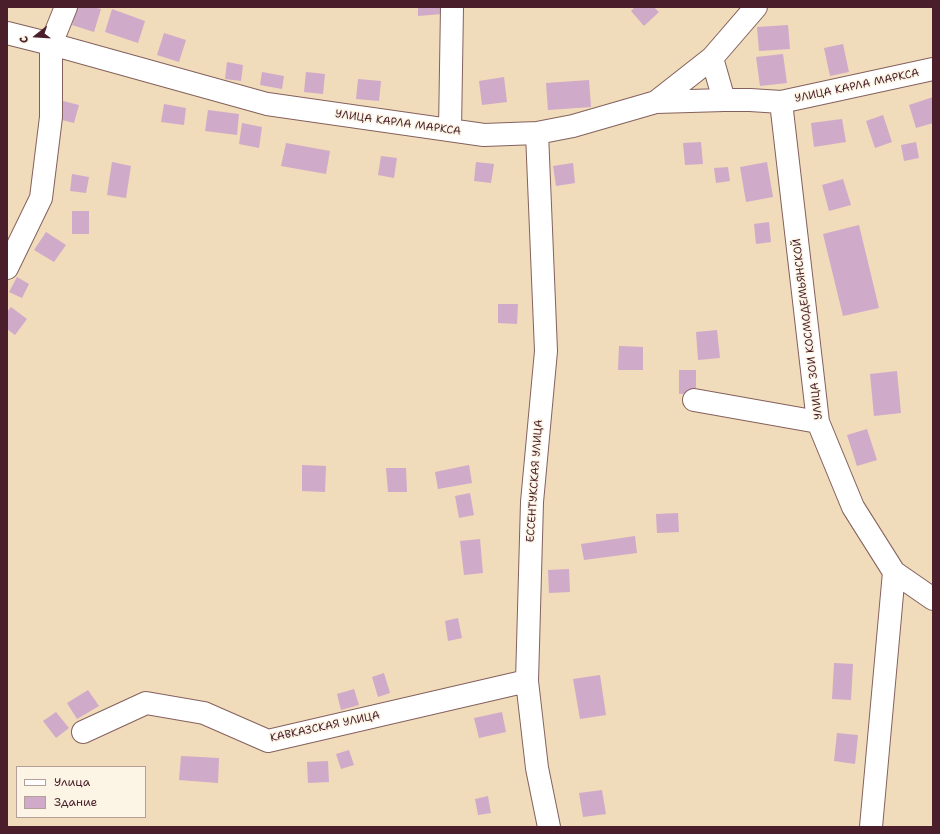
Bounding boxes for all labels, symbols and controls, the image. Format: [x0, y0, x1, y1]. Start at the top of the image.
north arrow [16, 16, 56, 56]
text: С [16, 34, 32, 45]
street label: УЛИЦА КАРЛА МАРКСА [794, 66, 920, 106]
street label: УЛИЦА КАРЛА МАРКСА [334, 108, 462, 138]
street label: УЛИЦА ЗОИ КОСМОДЕМЬЯНСКОЙ [790, 238, 826, 420]
street label: ЕССЕНТУКСКАЯ УЛИЦА [524, 419, 546, 543]
street label: КАВКАЗСКАЯ УЛИЦА [269, 709, 381, 745]
legend [16, 766, 146, 818]
text: Улица [54, 774, 90, 790]
text: Здание [54, 794, 97, 810]

